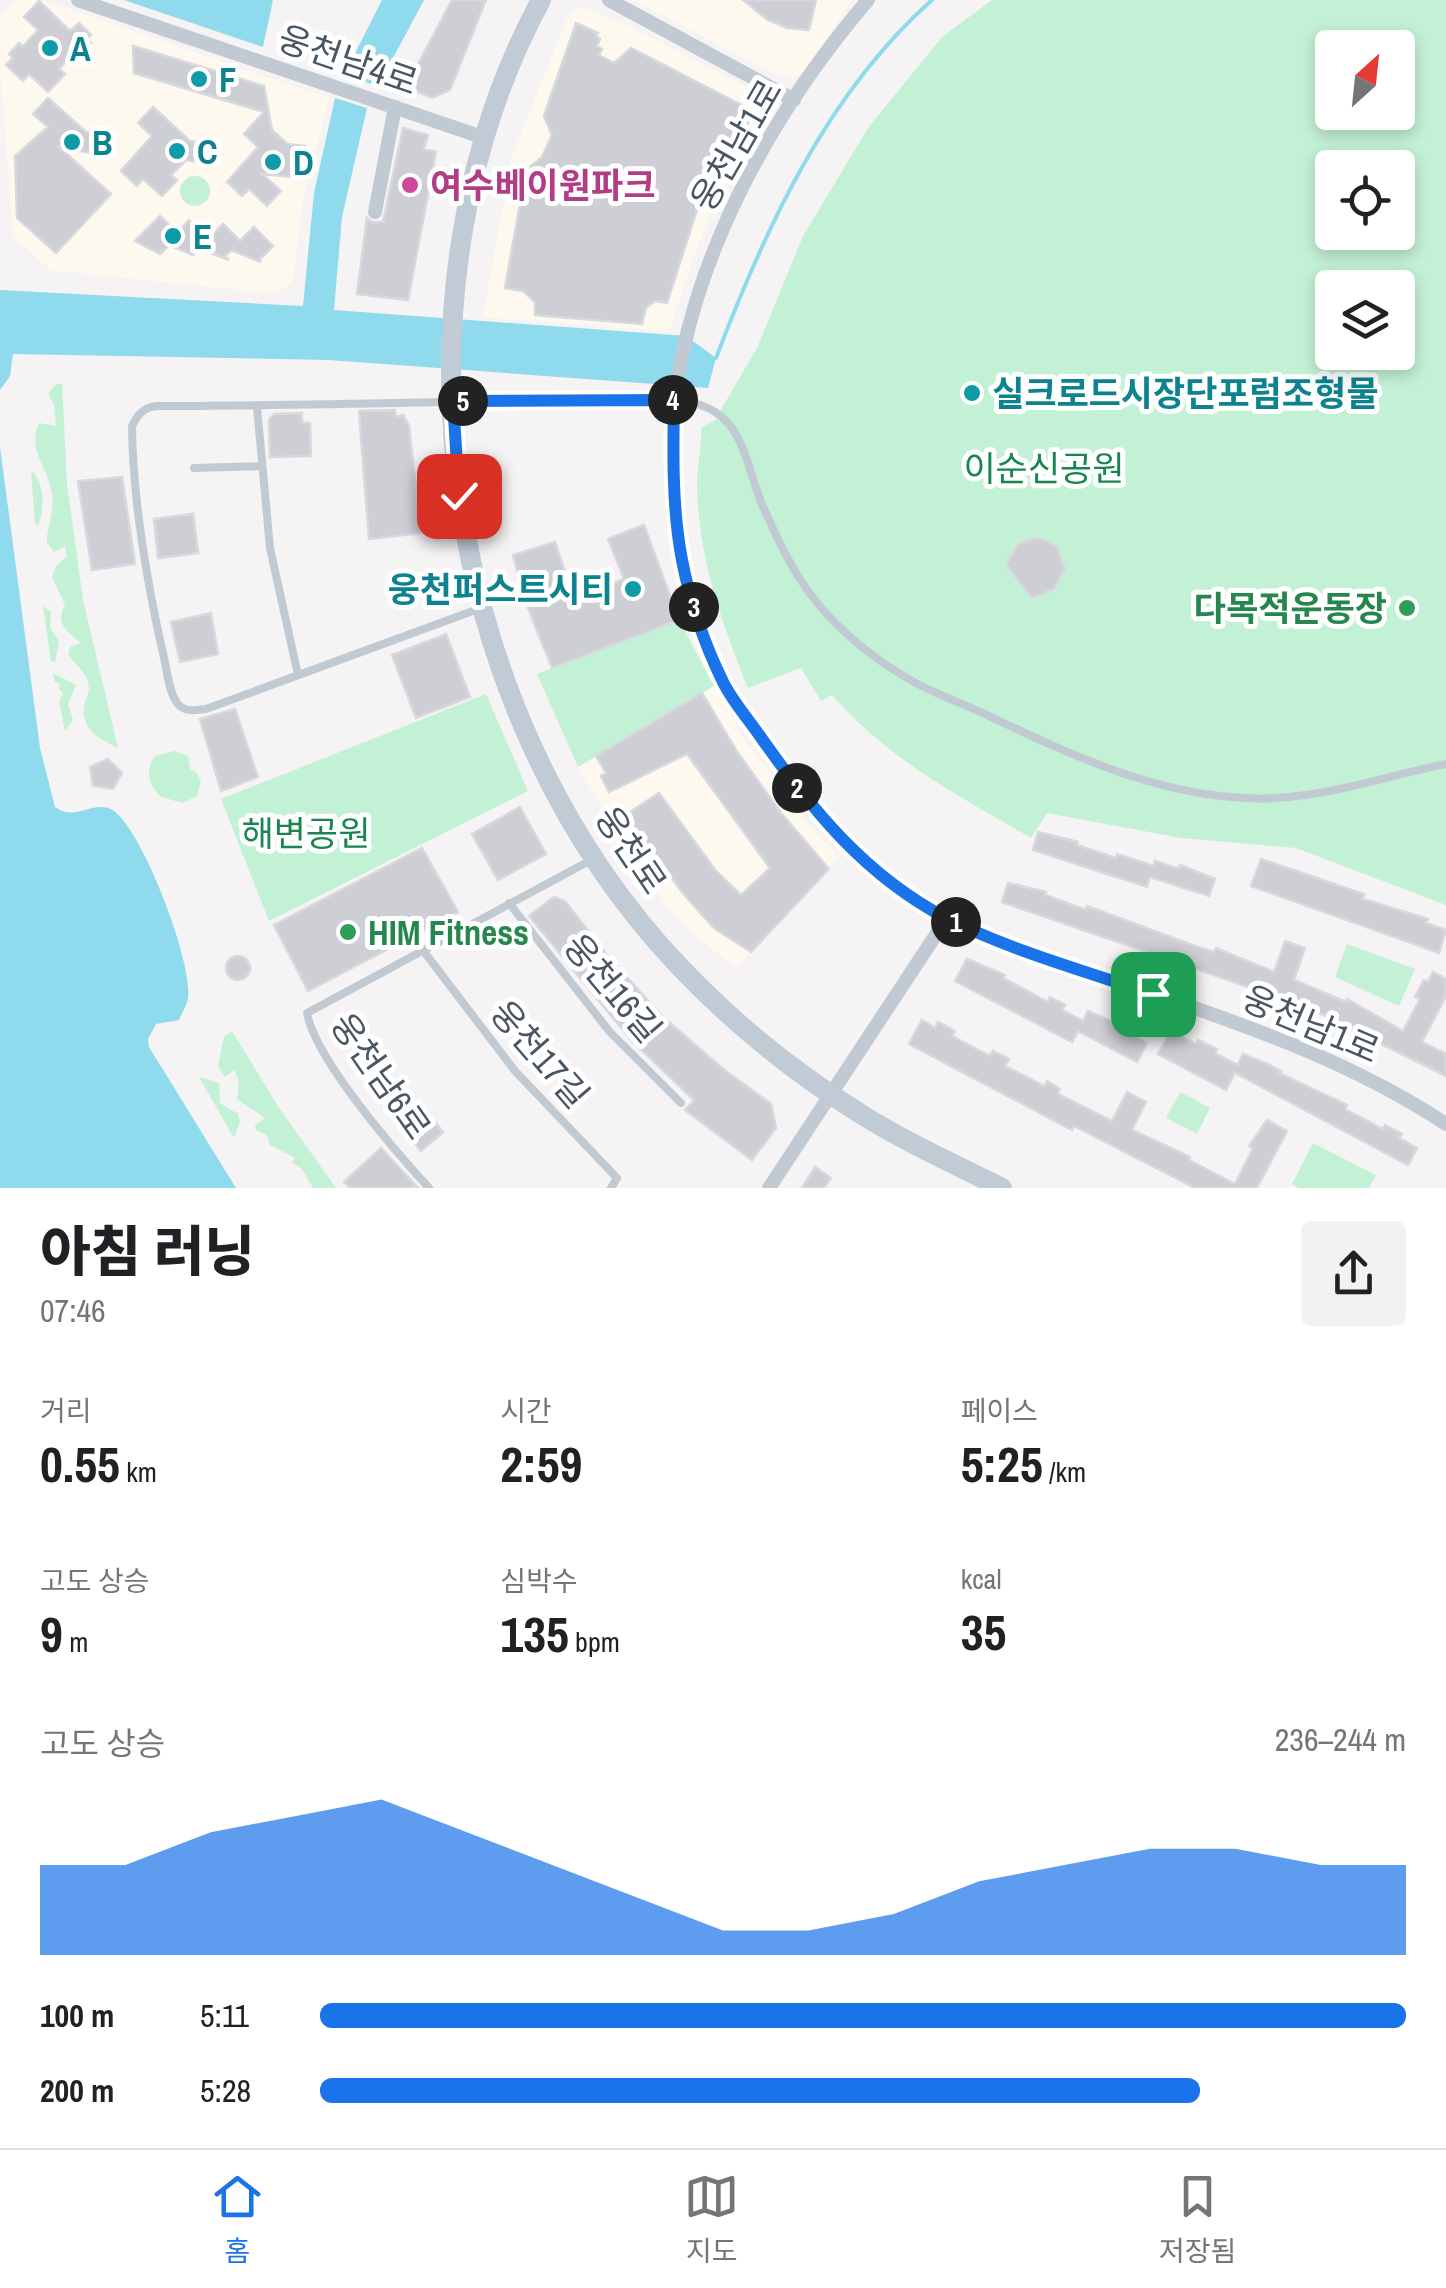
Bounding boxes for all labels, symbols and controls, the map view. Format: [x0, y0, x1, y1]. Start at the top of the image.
street label: 웅천남4로 [272, 14, 424, 106]
place label: A [70, 25, 91, 72]
north arrow [1315, 30, 1415, 130]
map controls [1315, 30, 1415, 370]
marker: A [39, 37, 61, 59]
place label: F [219, 56, 237, 103]
marker: F [188, 68, 210, 90]
street label: 웅천남1로 [679, 71, 793, 219]
place label: B [92, 119, 113, 166]
place label: C [197, 128, 218, 175]
marker: B [61, 131, 83, 153]
place label: D [293, 139, 314, 186]
marker: C [166, 140, 188, 162]
button: locate [1315, 150, 1415, 250]
marker: D [262, 151, 284, 173]
place label: 여수베이원파크 [430, 162, 655, 209]
marker: 여수베이원파크 [399, 174, 421, 196]
place label: E [193, 213, 212, 260]
marker: E [162, 225, 184, 247]
button: layers [1315, 270, 1415, 370]
place label: 실크로드시장단포럼조형물 [992, 370, 1378, 417]
pin: 4 [648, 375, 698, 425]
pin: 5 [438, 376, 488, 426]
text: 4 [667, 381, 679, 419]
text: 5 [457, 382, 469, 420]
marker: 실크로드시장단포럼조형물 [961, 382, 983, 404]
park label: 이순신공원 [963, 445, 1125, 492]
pin [417, 454, 502, 539]
icon: check [432, 469, 487, 524]
place label: 웅천퍼스트시티 [388, 566, 613, 613]
marker: 웅천퍼스트시티 [622, 578, 644, 600]
pin: 3 [669, 582, 719, 632]
place label: 다목적운동장 [1194, 585, 1387, 632]
text: 3 [688, 588, 700, 626]
marker: 다목적운동장 [1396, 597, 1418, 619]
pin: 2 [772, 763, 822, 813]
text: 2 [791, 769, 803, 807]
street label: 웅천로 [585, 797, 677, 903]
park label: 해변공원 [242, 810, 370, 857]
pin: 1 [931, 897, 981, 947]
text: 1 [950, 903, 962, 941]
place label: HIM Fitness [368, 909, 529, 956]
marker: HIM Fitness [337, 921, 359, 943]
street label: 웅천16길 [554, 924, 672, 1052]
pin [1111, 952, 1196, 1037]
icon: arrive [1126, 967, 1181, 1022]
street label: 웅천남1로 [1235, 974, 1387, 1074]
street label: 웅천17길 [480, 990, 600, 1118]
street label: 웅천남6로 [320, 1003, 442, 1149]
text: 아침 러닝 [40, 1214, 255, 1288]
button: share [1301, 1221, 1406, 1326]
text: 07:46 [40, 1289, 106, 1332]
text: 거리 [40, 1392, 92, 1430]
text: 시간 [500, 1392, 552, 1430]
text: 페이스 [961, 1392, 1038, 1430]
text: 0.55 [40, 1430, 120, 1498]
text: 2:59 [500, 1430, 582, 1498]
text: 5:25 [961, 1430, 1043, 1498]
text: km [120, 1453, 157, 1491]
text: /km [1043, 1453, 1086, 1491]
text: kcal [961, 1560, 1001, 1598]
text: 고도 상승 [40, 1562, 149, 1600]
text: 심박수 [500, 1562, 578, 1600]
text: 35 [961, 1598, 1006, 1666]
text: 9 [40, 1600, 63, 1668]
text: 135 [500, 1600, 569, 1668]
text: m [63, 1623, 88, 1661]
text: bpm [569, 1623, 620, 1661]
text: 236–244 m [1275, 1718, 1406, 1761]
text: 고도 상승 [40, 1722, 165, 1765]
text: 100 m [40, 1994, 114, 2037]
text: 5:11 [200, 1994, 249, 2037]
text: 200 m [40, 2069, 114, 2112]
text: 5:28 [200, 2069, 251, 2112]
tab: 홈 [210, 2169, 265, 2270]
tab: 지도 [684, 2169, 739, 2270]
tab: 저장됨 [1159, 2169, 1236, 2270]

